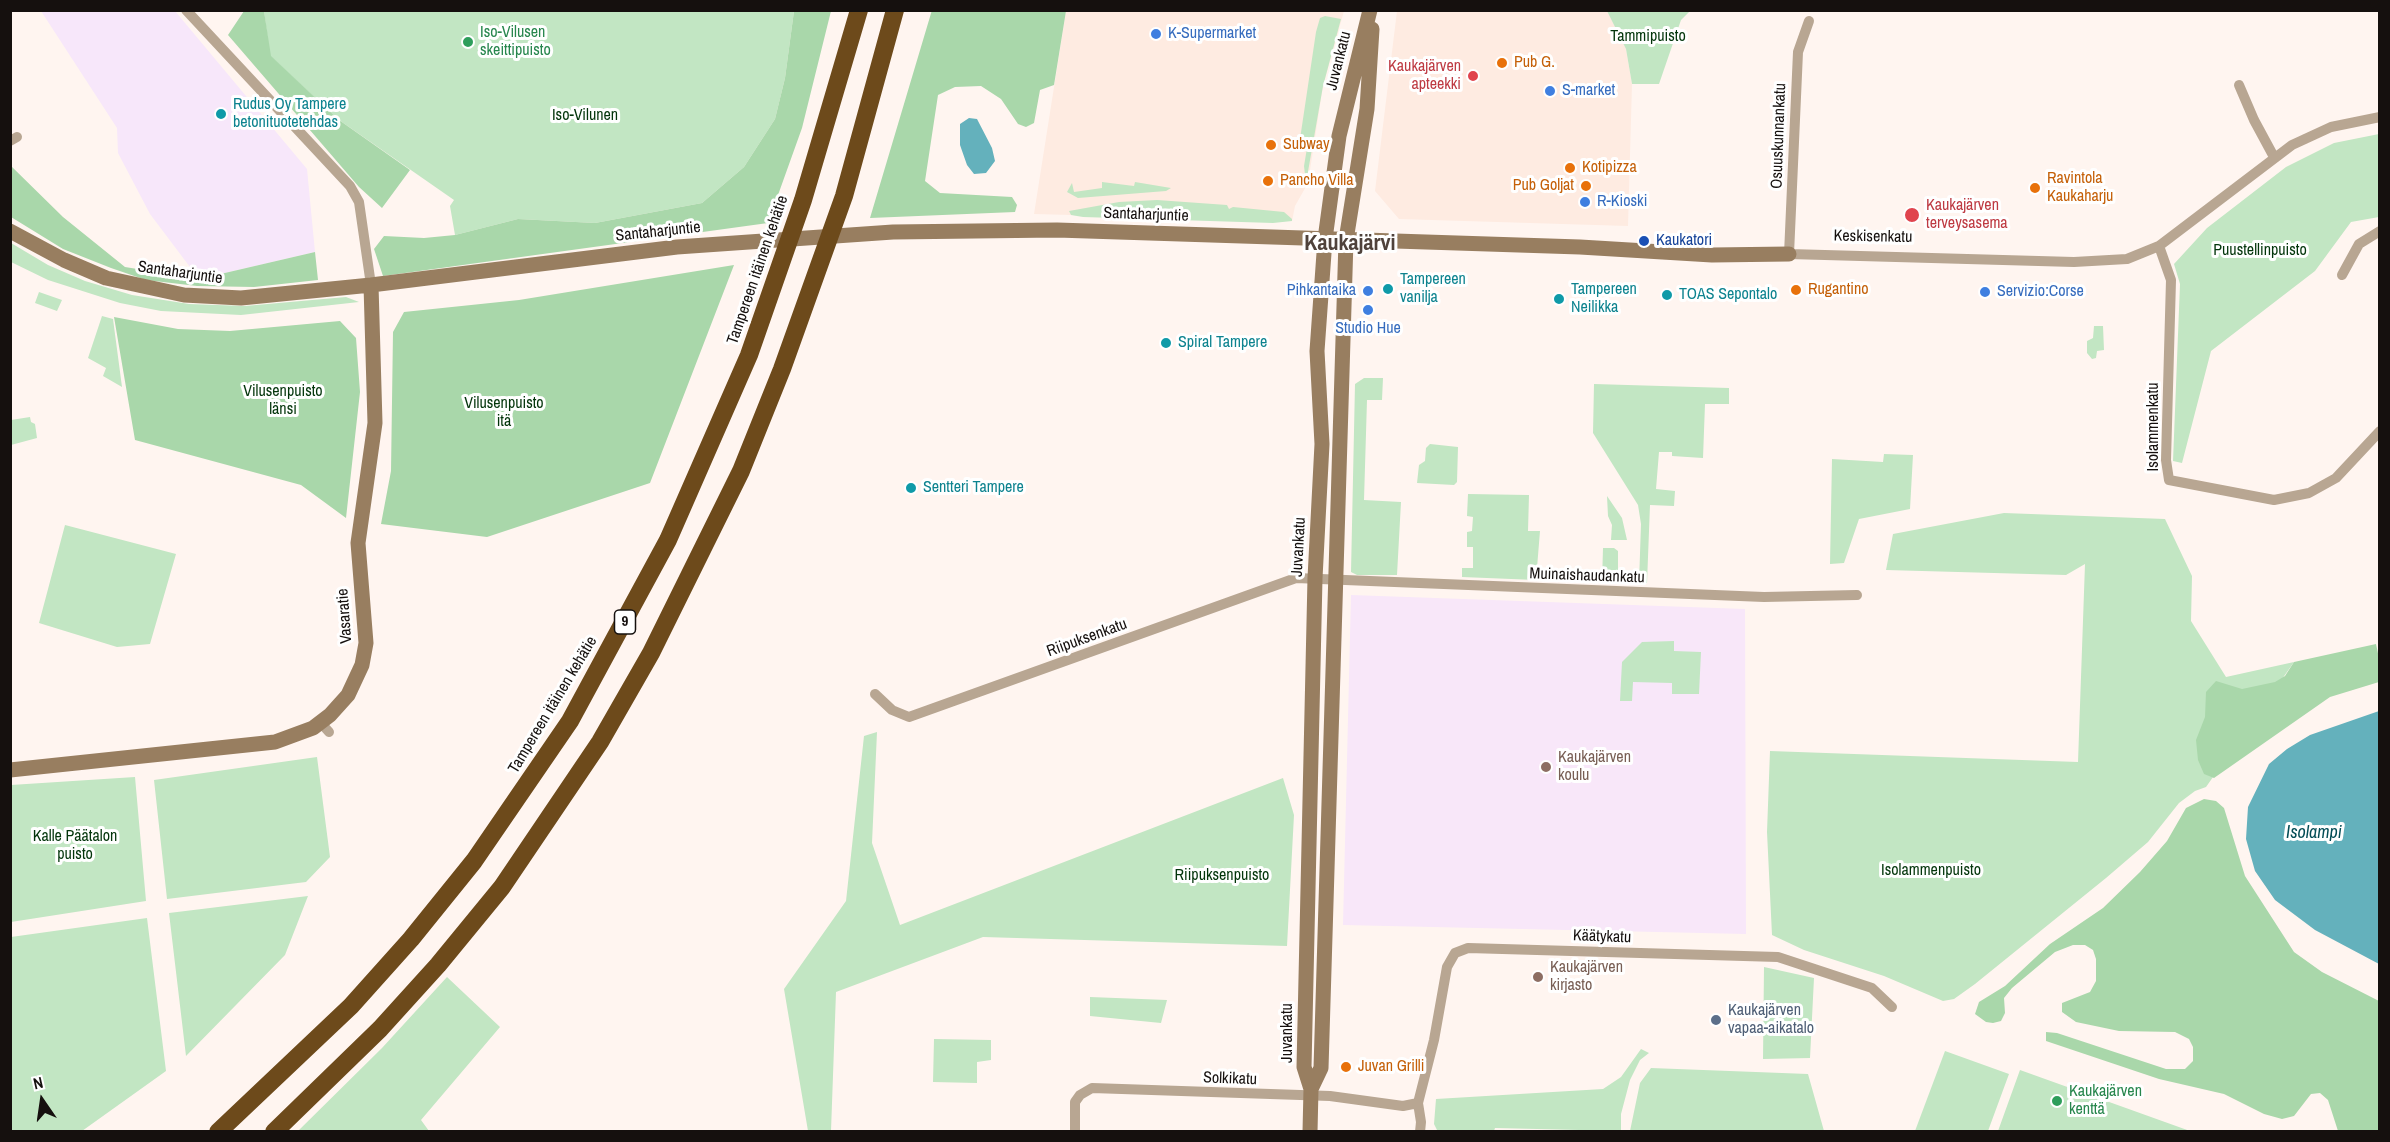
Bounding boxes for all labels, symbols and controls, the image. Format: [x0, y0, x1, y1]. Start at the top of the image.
place label: Iso-Vilusen skeittipuisto [480, 23, 551, 61]
place label: K-Supermarket [1168, 24, 1256, 44]
marker: K-Supermarket [1149, 27, 1163, 41]
park label: Tammipuisto [1610, 27, 1686, 47]
street label: Juvankatu [1322, 30, 1356, 92]
marker: Iso-Vilusen skeittipuisto [461, 35, 475, 49]
place label: Pub G. [1514, 53, 1555, 73]
marker: Pub G. [1495, 56, 1509, 70]
place label: Kaukajärven apteekki [1388, 57, 1461, 95]
marker: Kaukajärven apteekki [1466, 69, 1480, 83]
place label: S-market [1562, 81, 1615, 101]
street label: Osuuskunnankatu [1768, 83, 1790, 189]
marker: S-market [1543, 84, 1557, 98]
place label: Rudus Oy Tampere betonituotetehdas [233, 95, 346, 133]
park label: Iso-Vilunen [552, 106, 618, 126]
marker: Rudus Oy Tampere betonituotetehdas [214, 107, 228, 121]
place label: Subway [1283, 135, 1330, 155]
marker: Subway [1264, 138, 1278, 152]
place label: Kotipizza [1582, 158, 1637, 178]
marker: Kotipizza [1563, 161, 1577, 175]
place label: Ravintola Kaukaharju [2047, 169, 2113, 207]
place label: Pancho Villa [1280, 171, 1353, 191]
marker: Pancho Villa [1261, 174, 1275, 188]
place label: Pub Goljat [1513, 176, 1574, 196]
marker: Pub Goljat [1579, 179, 1593, 193]
marker: Ravintola Kaukaharju [2028, 181, 2042, 195]
place label: R-Kioski [1597, 192, 1647, 212]
street label: Tampereen itäinen kehätie [723, 193, 793, 347]
marker: R-Kioski [1578, 195, 1592, 209]
place label: Kaukajärven terveysasema [1926, 196, 2008, 234]
street label: Santaharjuntie [1103, 204, 1189, 226]
marker: Kaukajärven terveysasema [1903, 206, 1921, 224]
street label: Santaharjuntie [615, 218, 701, 246]
street label: Keskisenkatu [1833, 227, 1913, 247]
district label: Kaukajärvi [1304, 231, 1396, 257]
place label: Kaukatori [1656, 231, 1712, 251]
marker: Kaukatori [1637, 234, 1651, 248]
park label: Puustellinpuisto [2213, 241, 2307, 261]
street label: Santaharjuntie [136, 258, 224, 288]
place label: Tampereen vanilja [1400, 270, 1466, 308]
place label: Tampereen Neilikka [1571, 280, 1637, 318]
place label: Rugantino [1808, 280, 1869, 300]
place label: Pihkantaika [1287, 281, 1356, 301]
marker: Tampereen vanilja [1381, 282, 1395, 296]
place label: Servizio:Corse [1997, 282, 2084, 302]
marker: Rugantino [1789, 283, 1803, 297]
marker: Pihkantaika [1361, 284, 1375, 298]
place label: TOAS Sepontalo [1679, 285, 1777, 305]
marker: Servizio:Corse [1978, 285, 1992, 299]
marker: TOAS Sepontalo [1660, 288, 1674, 302]
marker: Tampereen Neilikka [1552, 292, 1566, 306]
marker: Studio Hue [1361, 303, 1375, 317]
place label: Studio Hue [1335, 319, 1401, 339]
place label: Spiral Tampere [1178, 333, 1267, 353]
marker: Spiral Tampere [1159, 336, 1173, 350]
park label: Vilusenpuisto länsi [243, 382, 323, 420]
street label: Isolammenkatu [2144, 383, 2164, 471]
park label: Vilusenpuisto itä [464, 394, 544, 432]
place label: Sentteri Tampere [923, 478, 1024, 498]
marker: Sentteri Tampere [904, 481, 918, 495]
street label: Juvankatu [1288, 517, 1310, 577]
street label: Muinaishaudankatu [1529, 564, 1645, 588]
street label: Vasaratie [333, 588, 357, 644]
road number: 9 [614, 610, 636, 634]
street label: Riipuksenkatu [1044, 615, 1130, 661]
street label: Tampereen itäinen kehätie [505, 633, 601, 777]
place label: Kaukajärven koulu [1558, 748, 1631, 786]
marker: Kaukajärven koulu [1539, 760, 1553, 774]
water label: Isolampi [2286, 822, 2342, 844]
park label: Kalle Päätalon puisto [33, 827, 117, 865]
park label: Isolammenpuisto [1881, 861, 1981, 881]
park label: Riipuksenpuisto [1175, 866, 1269, 886]
street label: Käätykatu [1573, 926, 1631, 948]
place label: Kaukajärven kirjasto [1550, 958, 1623, 996]
marker: Kaukajärven kirjasto [1531, 970, 1545, 984]
place label: Kaukajärven vapaa-aikatalo [1728, 1001, 1814, 1039]
street label: Juvankatu [1278, 1003, 1298, 1063]
marker: Kaukajärven vapaa-aikatalo [1709, 1013, 1723, 1027]
place label: Juvan Grilli [1358, 1057, 1424, 1077]
marker: Juvan Grilli [1339, 1060, 1353, 1074]
street label: Solkikatu [1203, 1068, 1257, 1090]
north arrow [12, 1070, 72, 1130]
text: N [31, 1071, 45, 1094]
place label: Kaukajärven kenttä [2069, 1082, 2142, 1120]
marker: Kaukajärven kenttä [2050, 1094, 2064, 1108]

